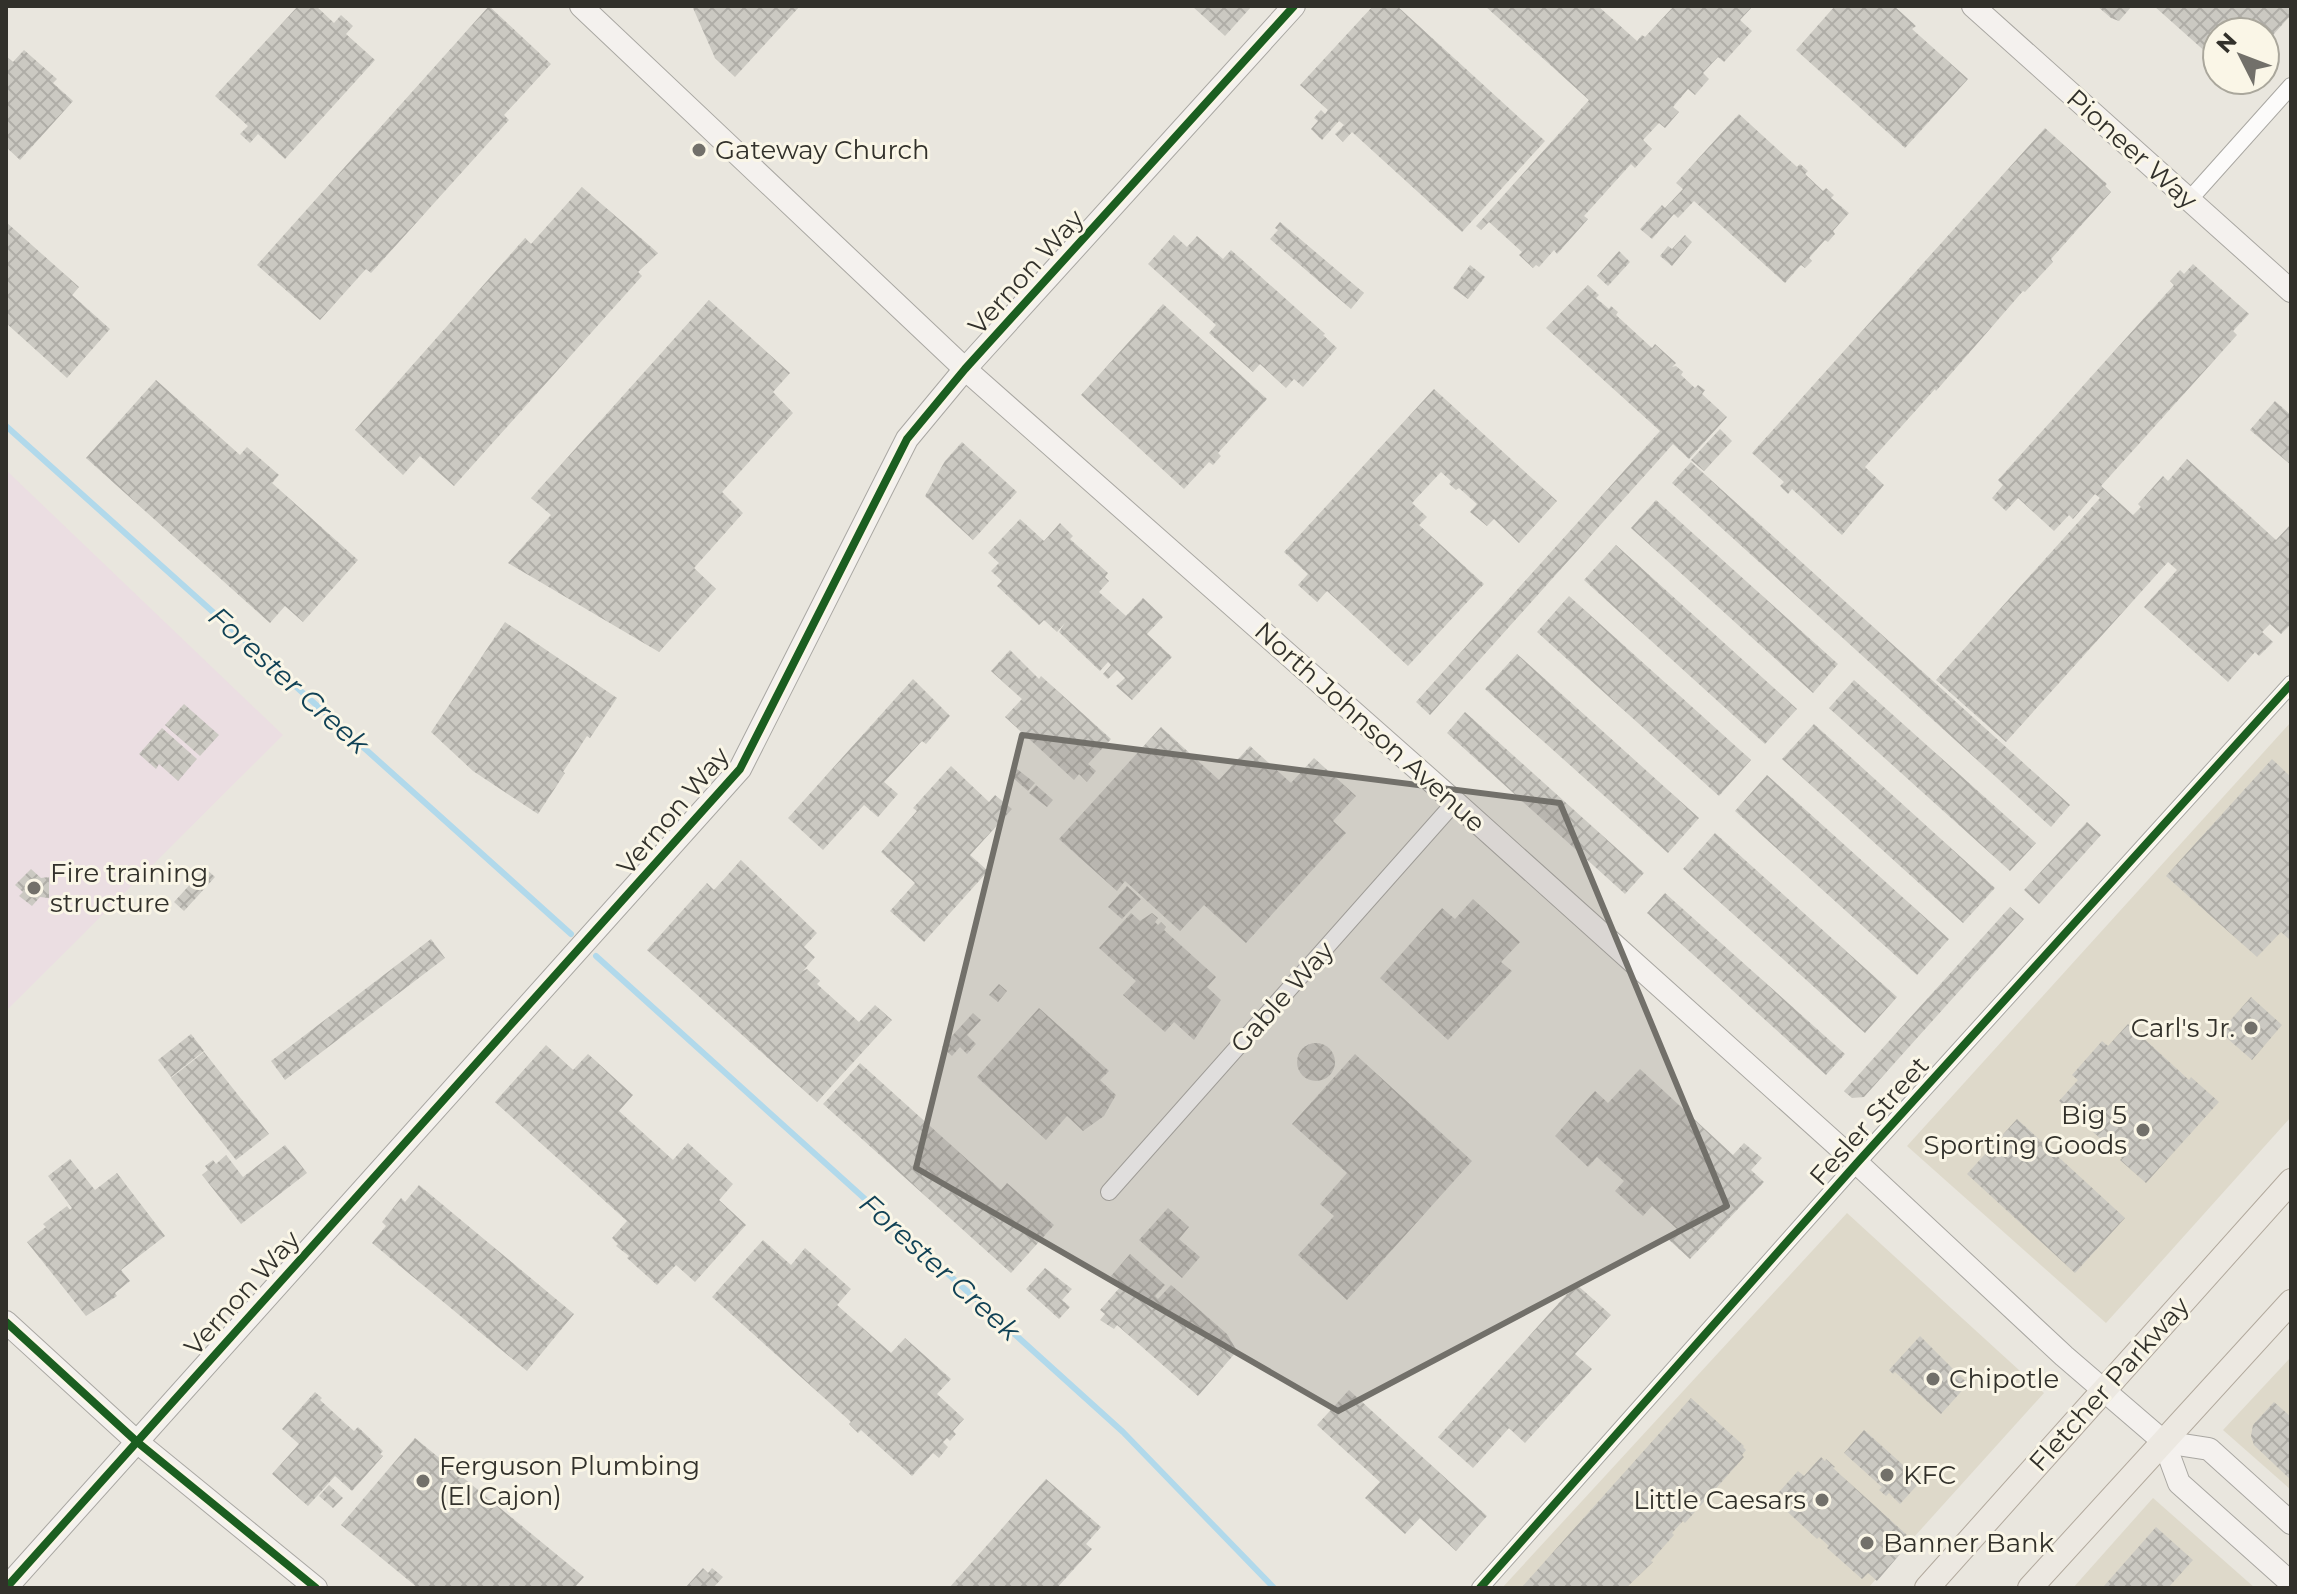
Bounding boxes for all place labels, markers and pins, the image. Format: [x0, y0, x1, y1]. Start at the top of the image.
place label: Gateway Church [715, 134, 930, 166]
marker: Gateway Church [690, 141, 708, 159]
place label: Fire training structure [50, 857, 208, 919]
marker: Fire training structure [25, 879, 43, 897]
place label: Carl's Jr. [2131, 1012, 2235, 1044]
marker: Carl's Jr. [2242, 1019, 2260, 1037]
place label: Big 5 Sporting Goods [1923, 1099, 2127, 1161]
marker: Big 5 Sporting Goods [2134, 1121, 2152, 1139]
place label: Chipotle [1949, 1363, 2059, 1395]
marker: Chipotle [1924, 1370, 1942, 1388]
place label: Ferguson Plumbing (El Cajon) [439, 1450, 700, 1512]
place label: KFC [1903, 1459, 1956, 1491]
marker: KFC [1878, 1466, 1896, 1484]
marker: Ferguson Plumbing (El Cajon) [414, 1472, 432, 1490]
place label: Little Caesars [1633, 1484, 1806, 1516]
marker: Little Caesars [1813, 1491, 1831, 1509]
place label: Banner Bank [1883, 1527, 2055, 1559]
marker: Banner Bank [1858, 1534, 1876, 1552]

